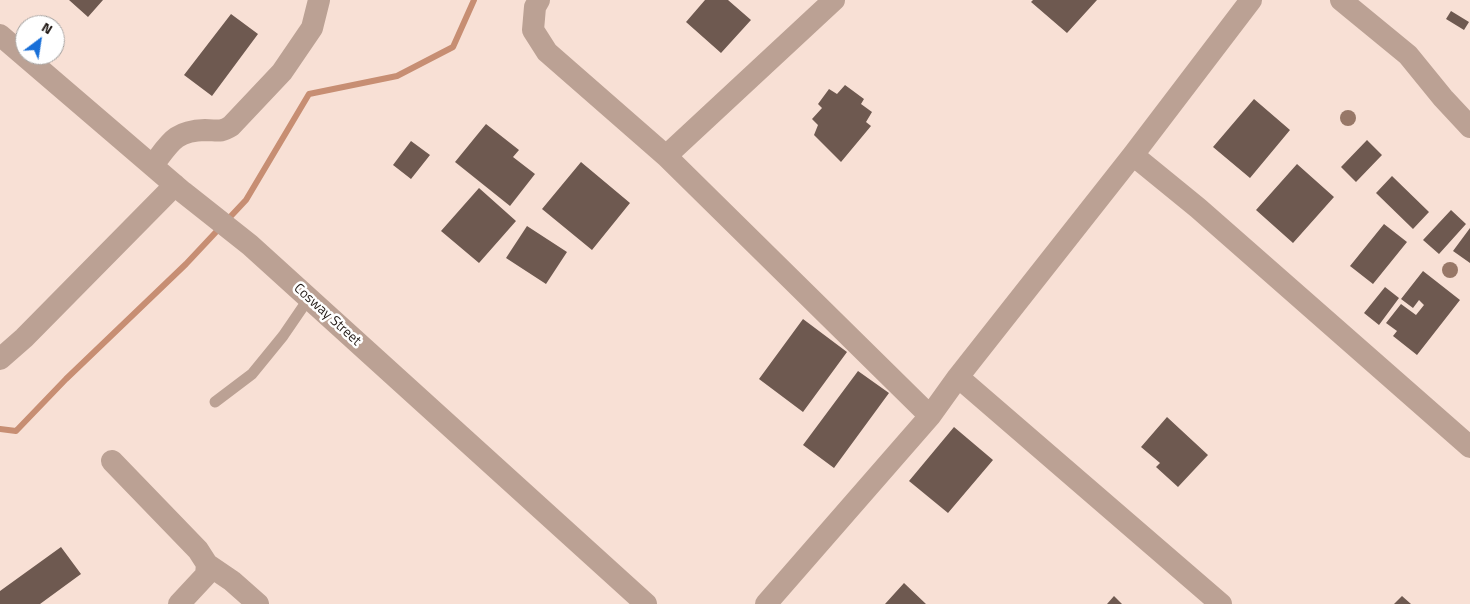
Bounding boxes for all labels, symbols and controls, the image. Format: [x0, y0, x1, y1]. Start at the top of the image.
north arrow [15, 15, 65, 65]
text: N [38, 16, 57, 39]
street label: Cosway Street [290, 280, 364, 350]

